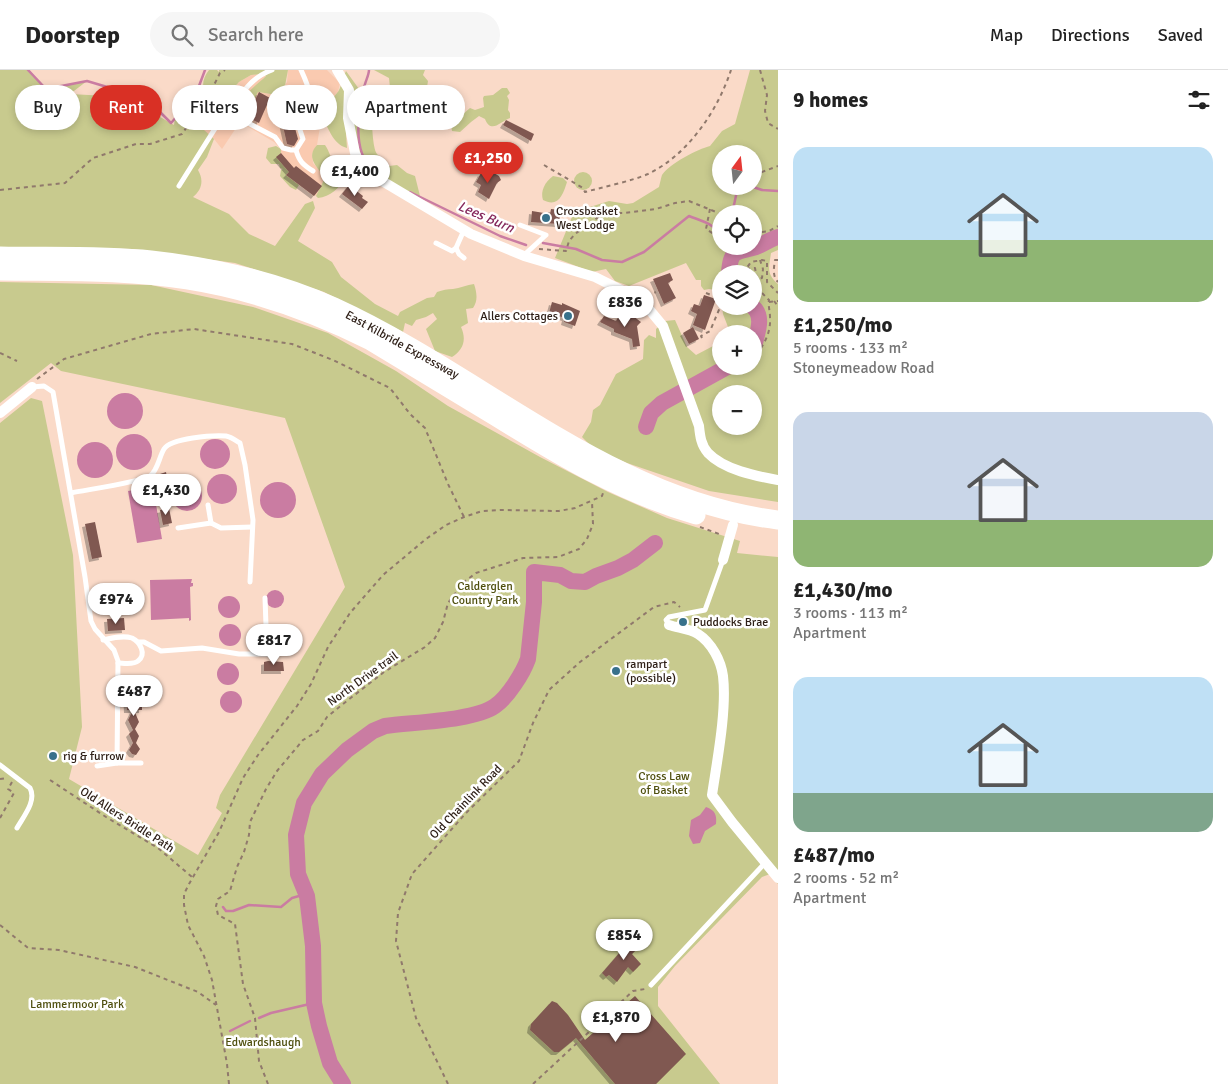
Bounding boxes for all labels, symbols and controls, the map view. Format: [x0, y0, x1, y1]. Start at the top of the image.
search box [150, 12, 500, 57]
text: Doorstep [25, 20, 120, 50]
icon: search [168, 21, 196, 49]
text: Search here [208, 23, 304, 47]
text: Map [990, 24, 1023, 46]
text: Directions [1051, 24, 1130, 46]
text: Saved [1158, 24, 1203, 46]
chip: Buy [15, 85, 80, 130]
chip: Rent [90, 85, 162, 130]
chip: Filters [172, 85, 257, 130]
chip: New [267, 85, 337, 130]
chip: Apartment [347, 85, 465, 130]
icon: filters [1185, 86, 1213, 114]
text: 9 homes [793, 87, 868, 113]
pin: £1,250 [447, 142, 529, 184]
north arrow [712, 145, 762, 195]
map controls [712, 145, 762, 435]
text: £1,250 [464, 148, 512, 168]
pin: £1,400 [314, 154, 396, 197]
text: £1,400 [331, 161, 379, 181]
icon: home [958, 180, 1048, 270]
water label: Lees Burn [455, 198, 517, 237]
place label: Crossbasket West Lodge [556, 204, 618, 233]
button: locate [712, 205, 762, 255]
marker: Crossbasket West Lodge [540, 212, 552, 224]
button: layers [712, 265, 762, 315]
pin: £836 [595, 286, 655, 328]
text: £836 [608, 292, 642, 312]
street label: East Kilbride Expressway [343, 308, 462, 383]
place label: Allers Cottages [480, 309, 558, 324]
marker: Allers Cottages [562, 310, 574, 322]
text: £1,250/mo [793, 312, 892, 338]
button: + [712, 325, 762, 375]
text: 5 rooms · 133 m² [793, 338, 908, 358]
text: Stoneymeadow Road [793, 358, 934, 378]
button: − [712, 385, 762, 435]
icon: home [958, 445, 1048, 535]
pin: £1,430 [125, 474, 207, 516]
text: £1,430 [142, 480, 190, 500]
text: £1,430/mo [793, 577, 892, 603]
park label: Calderglen Country Park [452, 579, 518, 608]
pin: £974 [86, 582, 146, 625]
text: £974 [99, 589, 133, 609]
text: 3 rooms · 113 m² [793, 603, 908, 623]
place label: Puddocks Brae [693, 615, 768, 630]
marker: Puddocks Brae [677, 616, 689, 628]
text: Apartment [793, 623, 866, 643]
pin: £817 [244, 624, 304, 666]
text: £817 [257, 630, 291, 650]
street label: North Drive trail [325, 648, 401, 710]
place label: rampart (possible) [626, 657, 676, 686]
marker: rampart (possible) [610, 665, 622, 677]
pin: £487 [104, 674, 164, 717]
text: £487 [117, 681, 151, 701]
icon: home [958, 710, 1048, 800]
place label: rig & furrow [63, 749, 124, 764]
marker: rig & furrow [47, 750, 59, 762]
street label: Old Chainlink Road [427, 762, 505, 842]
park label: Cross Law of Basket [638, 769, 690, 798]
street label: Old Allers Bridle Path [77, 784, 177, 856]
text: £487/mo [793, 842, 875, 868]
text: 2 rooms · 52 m² [793, 868, 899, 888]
text: Apartment [793, 888, 866, 908]
pin: £854 [594, 918, 654, 961]
text: £854 [607, 925, 641, 945]
park label: Lammermoor Park [30, 997, 124, 1012]
pin: £1,870 [575, 1000, 657, 1043]
text: £1,870 [592, 1007, 640, 1027]
park label: Edwardshaugh [225, 1035, 301, 1050]

